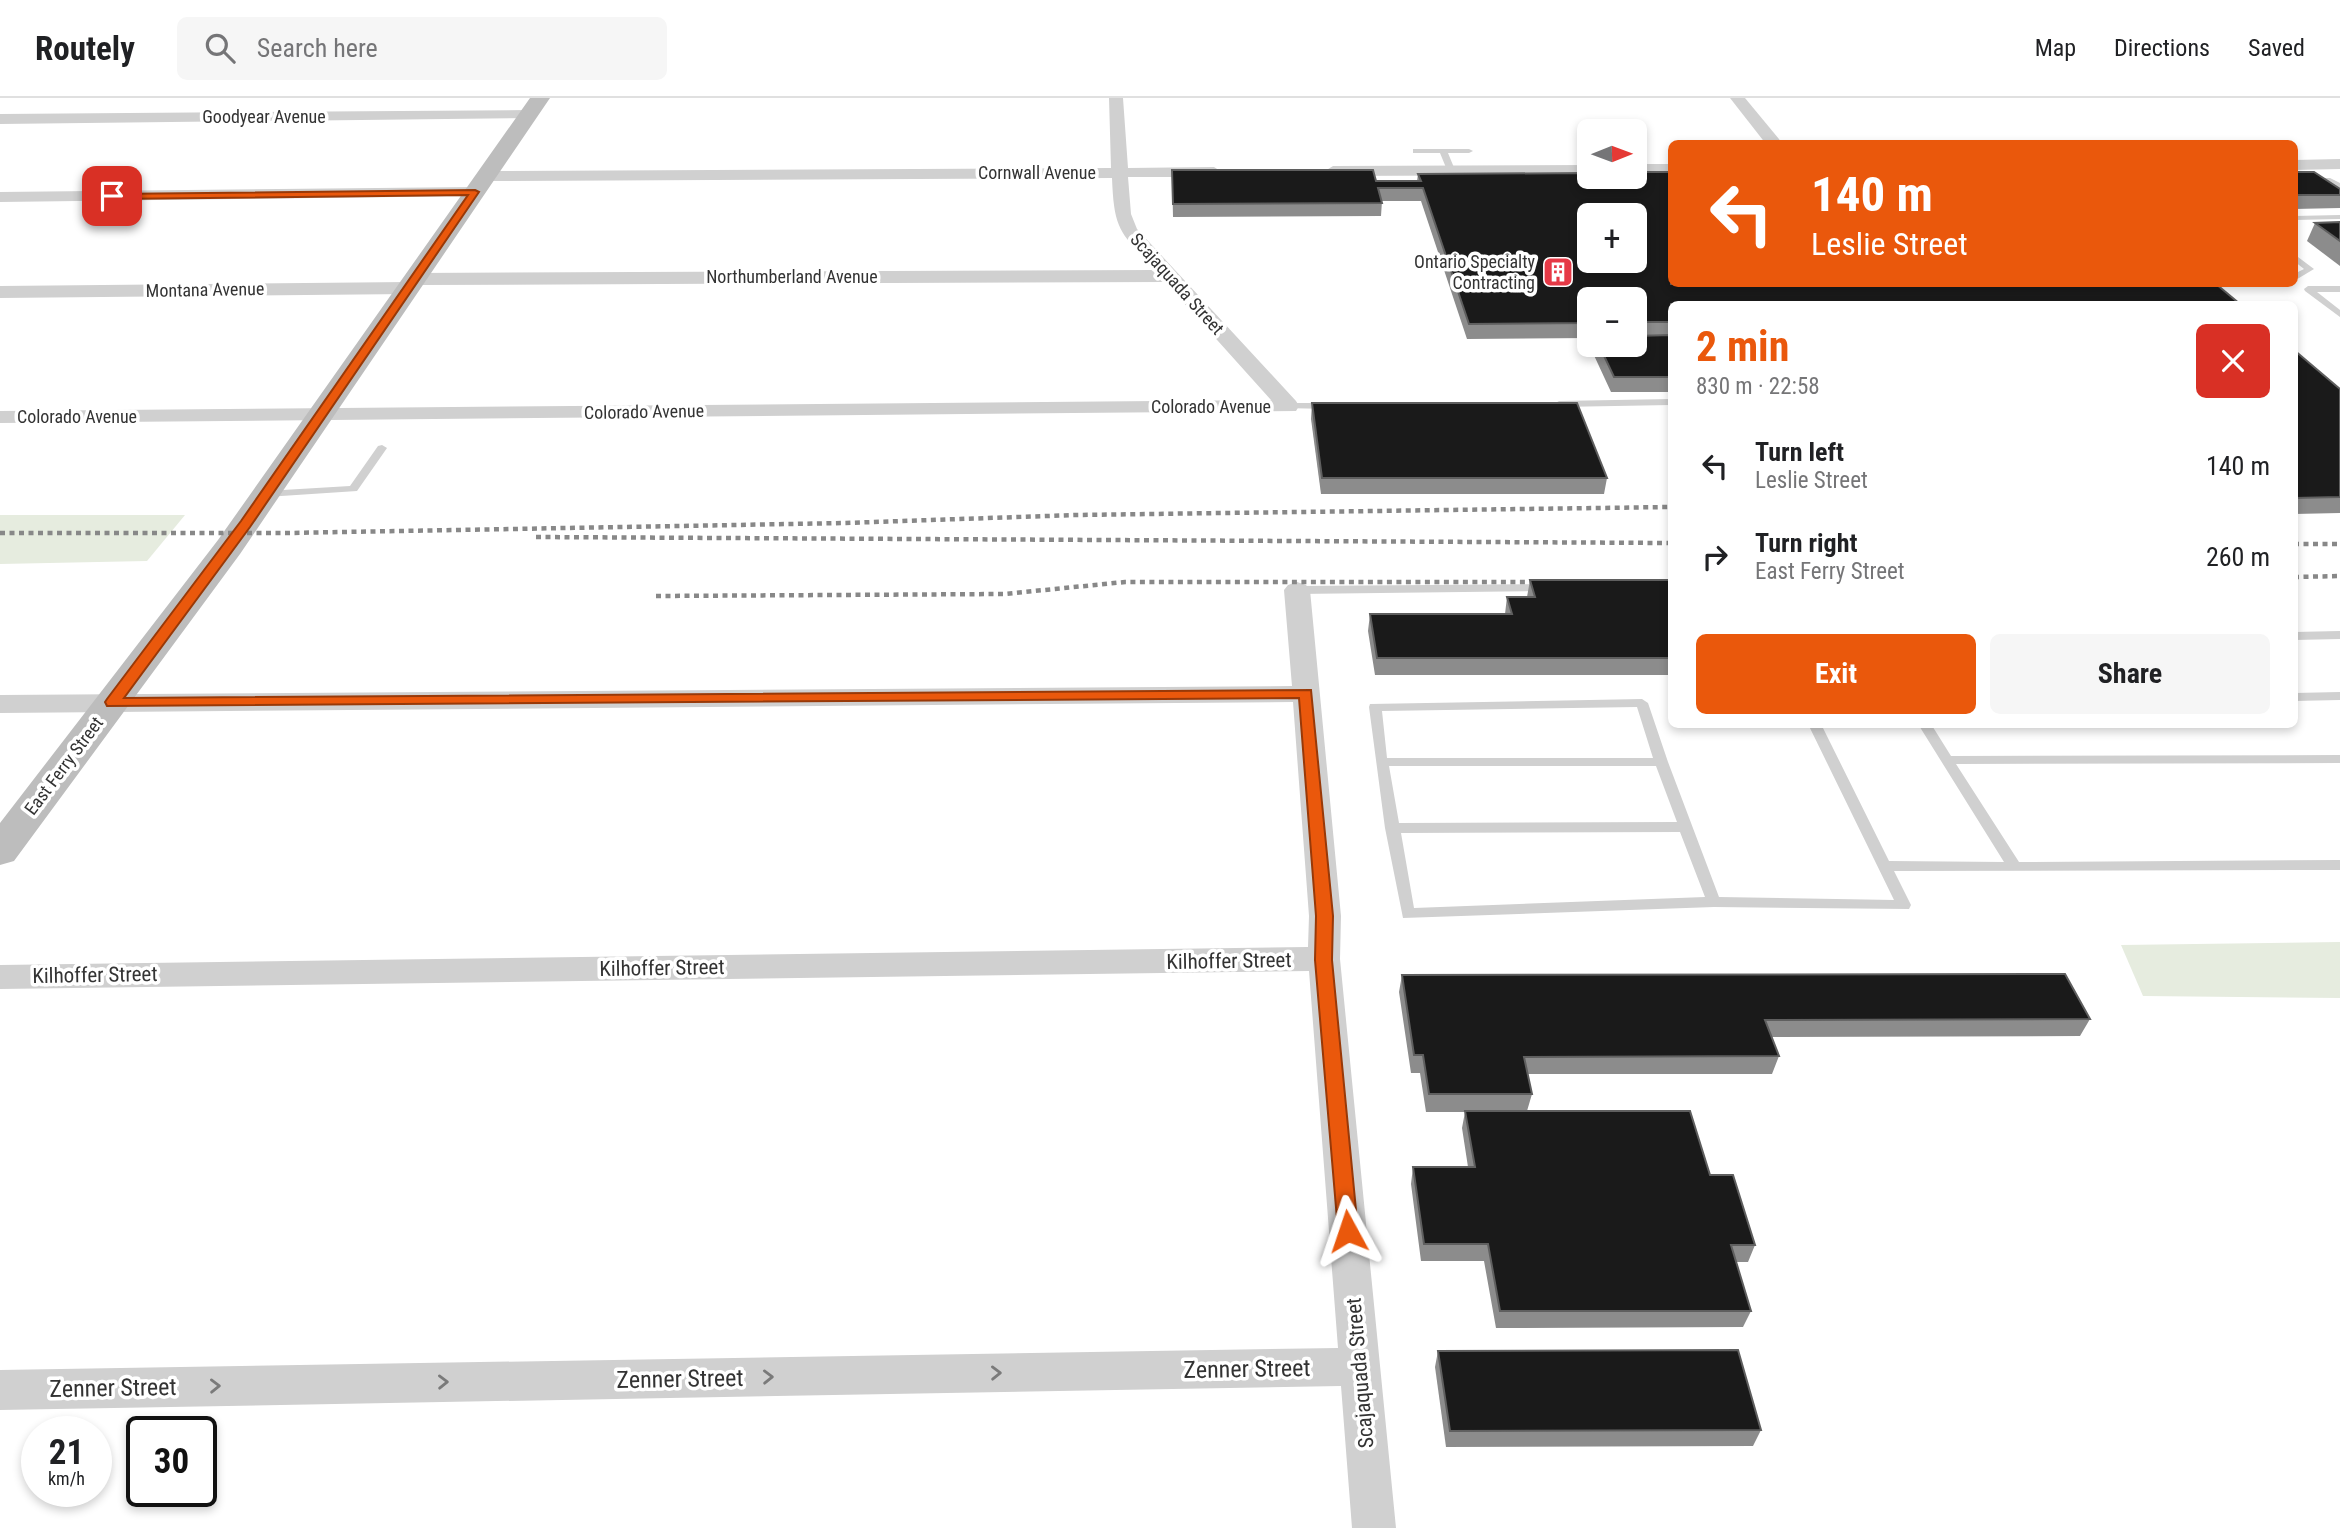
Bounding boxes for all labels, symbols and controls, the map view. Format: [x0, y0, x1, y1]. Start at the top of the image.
search box [177, 17, 667, 80]
text: Routely [35, 29, 135, 68]
icon: search [201, 29, 239, 67]
text: Search here [257, 33, 378, 63]
text: Map [2035, 34, 2076, 62]
text: Directions [2114, 34, 2210, 62]
text: Saved [2248, 34, 2305, 62]
street label: Goodyear Avenue [202, 106, 326, 127]
north arrow [1577, 119, 1647, 189]
map controls [1577, 119, 1647, 357]
street label: Cornwall Avenue [978, 162, 1096, 183]
pin [82, 166, 142, 226]
text: 140 m [1811, 166, 1933, 223]
icon: left [1696, 168, 1787, 259]
icon: arrive [93, 177, 131, 215]
button: + [1577, 203, 1647, 273]
text: Leslie Street [1811, 225, 1968, 263]
street label: Scajaquada Street [1126, 229, 1228, 339]
place label: Ontario Specialty Contracting [1414, 251, 1536, 293]
building icon: Ontario Specialty Contracting [1541, 255, 1575, 289]
street label: Northumberland Avenue [706, 266, 878, 287]
street label: Montana Avenue [146, 278, 264, 301]
button: − [1577, 287, 1647, 357]
text: 2 min [1696, 322, 1789, 371]
button: close [2196, 324, 2270, 398]
text: 830 m · 22:58 [1696, 373, 1820, 400]
street label: Colorado Avenue [1151, 396, 1271, 417]
street label: Colorado Avenue [584, 400, 704, 423]
street label: Colorado Avenue [17, 406, 137, 427]
text: Turn left [1755, 437, 1844, 467]
icon: left [1696, 447, 1734, 485]
text: 140 m [2206, 451, 2270, 481]
text: Leslie Street [1755, 467, 1868, 494]
text: Turn right [1755, 528, 1857, 558]
icon: right [1696, 538, 1734, 576]
text: 260 m [2206, 542, 2270, 572]
text: East Ferry Street [1755, 558, 1905, 585]
button: Exit [1696, 634, 1976, 714]
button: Share [1990, 634, 2270, 714]
street label: East Ferry Street [20, 713, 107, 819]
street label: Kilhoffer Street [1166, 948, 1292, 974]
street label: Kilhoffer Street [599, 955, 725, 981]
street label: Kilhoffer Street [32, 962, 158, 988]
position arrow [1311, 1194, 1385, 1268]
street label: Scajaquada Street [1341, 1297, 1379, 1449]
street label: Zenner Street [1183, 1354, 1311, 1384]
street label: Zenner Street [616, 1364, 744, 1394]
one-way arrow [991, 1365, 1001, 1381]
one-way arrow [763, 1369, 774, 1385]
street label: Zenner Street [49, 1373, 177, 1403]
one-way arrow [437, 1375, 448, 1390]
one-way arrow [210, 1379, 221, 1394]
speed limit sign: 30 [126, 1416, 217, 1507]
text: 21 [49, 1432, 84, 1473]
text: km/h [48, 1468, 85, 1489]

